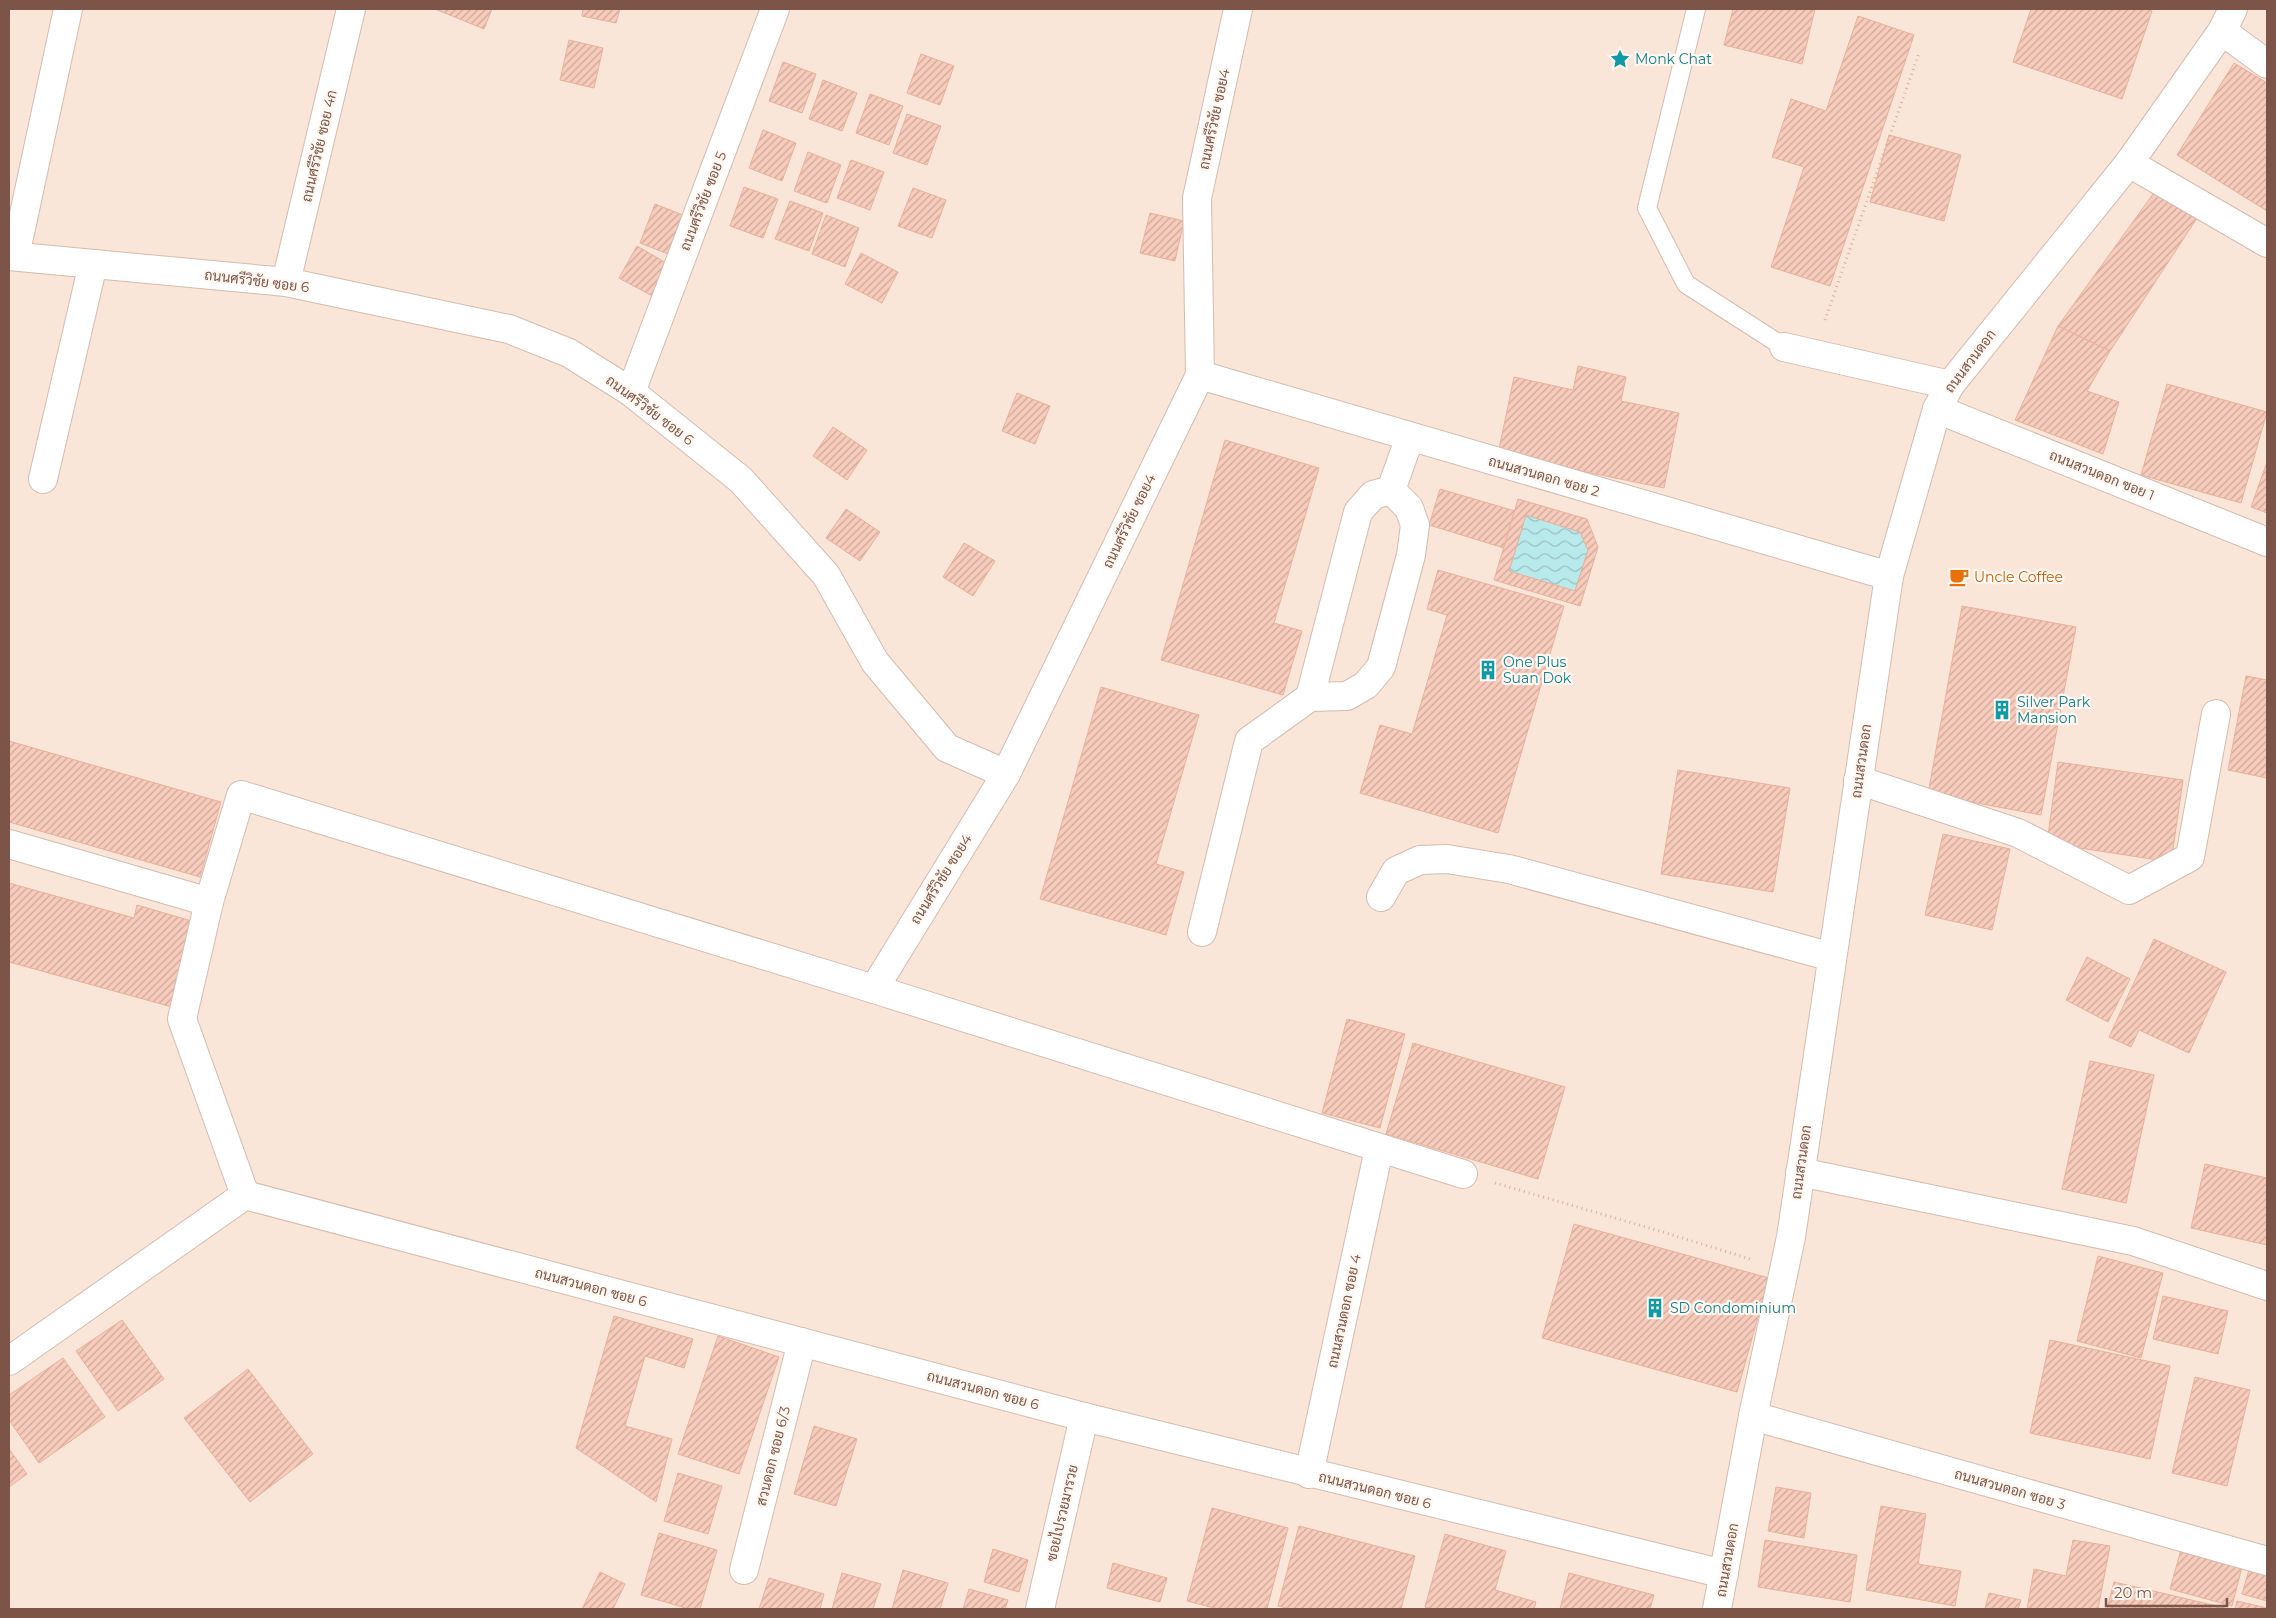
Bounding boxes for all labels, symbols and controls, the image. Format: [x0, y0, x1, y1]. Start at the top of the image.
place icon: Monk Chat [1609, 48, 1631, 70]
place label: Monk Chat [1635, 50, 1712, 68]
street label: ถนนศรีวิชัย ซอย4 [1195, 66, 1234, 171]
street label: ถนนศรีวิชัย ซอย 4ก [297, 88, 341, 204]
street label: ถนนศรีวิชัย ซอย 5 [676, 149, 730, 253]
street label: ถนนศรีวิชัย ซอย 6 [204, 266, 311, 296]
street label: ถนนสวนดอก [1940, 326, 2000, 396]
street label: ถนนศรีวิชัย ซอย 6 [602, 371, 698, 449]
street label: ถนนสวนดอก ซอย 1 [2047, 446, 2157, 504]
street label: ถนนสวนดอก ซอย 2 [1486, 452, 1602, 500]
street label: ถนนศรีวิชัย ซอย4 [1098, 470, 1160, 571]
cafe icon: Uncle Coffee [1948, 566, 1970, 588]
place label: Uncle Coffee [1974, 568, 2063, 586]
place label: One Plus Suan Dok [1503, 653, 1572, 687]
building icon: One Plus Suan Dok [1477, 659, 1499, 681]
place label: Silver Park Mansion [2017, 693, 2091, 727]
building icon: Silver Park Mansion [1991, 699, 2013, 721]
street label: ถนนสวนดอก [1847, 723, 1875, 799]
street label: ถนนศรีวิชัย ซอย4 [906, 830, 976, 927]
street label: ถนนสวนดอก [1787, 1124, 1815, 1200]
street label: ถนนสวนดอก ซอย 4 [1323, 1252, 1365, 1370]
street label: ถนนสวนดอก ซอย 6 [533, 1263, 650, 1311]
building icon: SD Condominium [1644, 1297, 1666, 1319]
place label: SD Condominium [1670, 1299, 1796, 1317]
street label: ถนนสวนดอก ซอย 6 [925, 1366, 1042, 1414]
street label: สวนดอก ซอย 6/3 [752, 1404, 794, 1508]
street label: ซอยไปรวยมารวย [1042, 1463, 1082, 1563]
street label: ถนนสวนดอก ซอย 3 [1952, 1465, 2068, 1514]
street label: ถนนสวนดอก ซอย 6 [1317, 1467, 1434, 1513]
street label: ถนนสวนดอก [1712, 1522, 1742, 1598]
scale bar [2106, 1576, 2227, 1608]
text: 20 m [2114, 1583, 2152, 1602]

